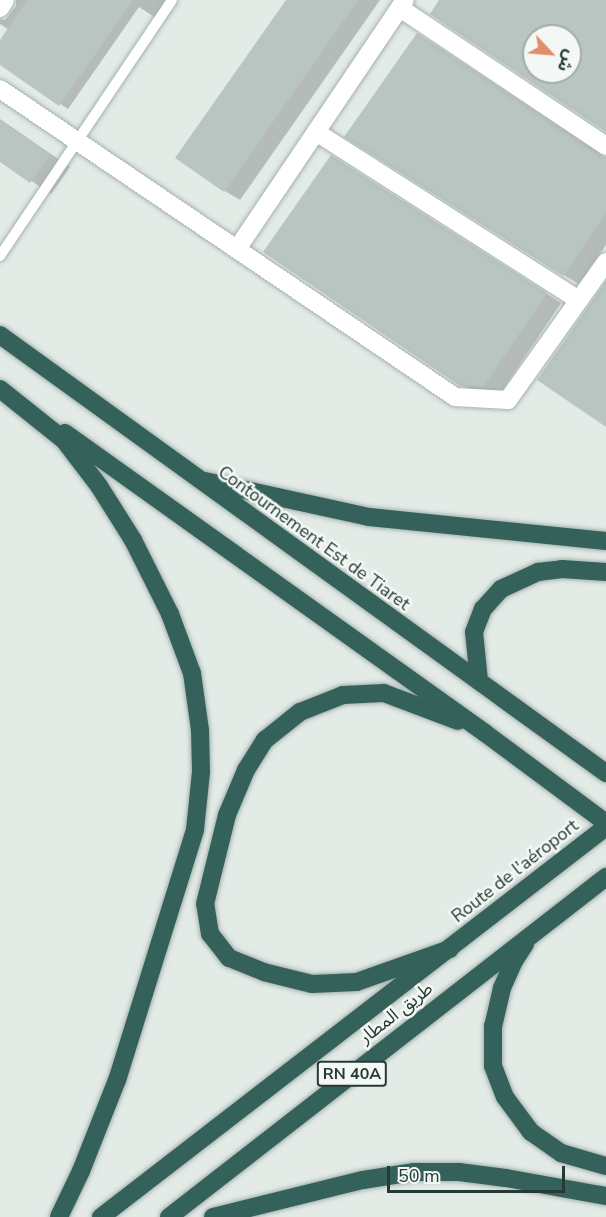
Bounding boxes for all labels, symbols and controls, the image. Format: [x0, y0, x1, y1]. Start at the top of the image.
north arrow [522, 24, 582, 84]
text: ش [552, 46, 581, 76]
street label: Contournement Est de Tiaret [214, 461, 414, 615]
street label: Route de l'aéroport [447, 815, 583, 927]
street label: طريق المطار [355, 978, 437, 1048]
road number: RN 40A [316, 1061, 388, 1087]
scale bar [390, 1154, 568, 1192]
text: 50 m [398, 1164, 440, 1188]

